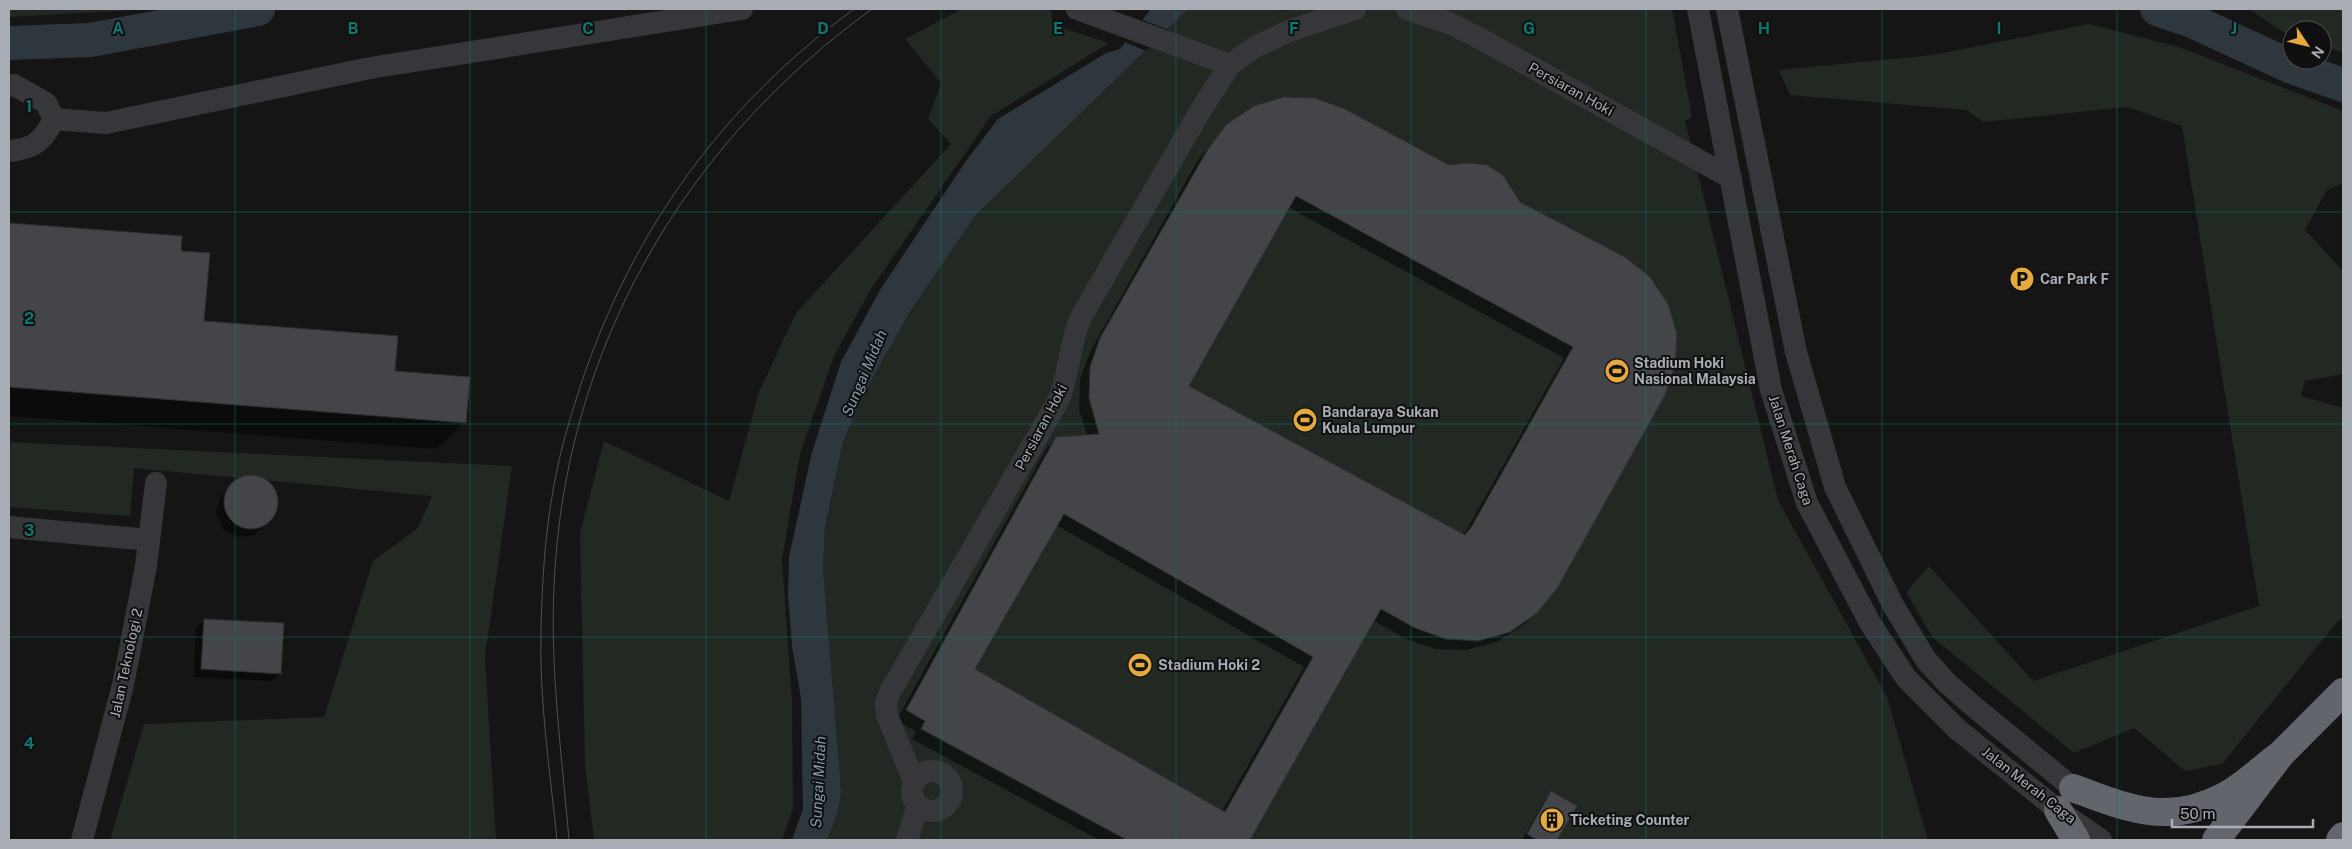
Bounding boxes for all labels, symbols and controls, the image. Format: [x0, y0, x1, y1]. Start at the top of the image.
text: A [112, 19, 124, 38]
text: B [348, 19, 359, 38]
text: C [582, 19, 594, 38]
text: D [817, 19, 829, 38]
text: E [1053, 19, 1063, 38]
text: F [1289, 19, 1299, 38]
text: G [1523, 19, 1535, 38]
text: H [1758, 19, 1770, 38]
text: I [1997, 19, 2001, 38]
text: J [2231, 19, 2237, 38]
north arrow [2282, 20, 2332, 70]
text: N [2308, 43, 2327, 62]
street label: Persiaran Hoki [1526, 59, 1616, 119]
text: 1 [26, 97, 32, 116]
parking icon: Car Park F [2009, 266, 2035, 292]
place label: Car Park F [2040, 271, 2110, 287]
text: 2 [24, 309, 34, 328]
water label: Sungai Midah [838, 327, 890, 419]
place label: Stadium Hoki Nasional Malaysia [1634, 355, 1756, 387]
sports icon: Stadium Hoki Nasional Malaysia [1604, 358, 1630, 384]
street label: Persiaran Hoki [1012, 381, 1070, 473]
street label: Jalan Merah Caga [1766, 393, 1816, 507]
place label: Bandaraya Sukan Kuala Lumpur [1322, 404, 1438, 436]
sports icon: Bandaraya Sukan Kuala Lumpur [1292, 407, 1318, 433]
text: 3 [24, 521, 34, 540]
street label: Jalan Teknologi 2 [107, 607, 145, 719]
sports icon: Stadium Hoki 2 [1127, 652, 1153, 678]
place label: Stadium Hoki 2 [1158, 657, 1260, 673]
text: 4 [24, 734, 35, 753]
water label: Sungai Midah [807, 735, 829, 829]
street label: Jalan Merah Caga [1979, 743, 2079, 827]
scale bar [2172, 796, 2313, 828]
text: 50 m [2180, 805, 2215, 822]
building icon: Ticketing Counter [1539, 807, 1565, 833]
place label: Ticketing Counter [1570, 812, 1690, 828]

